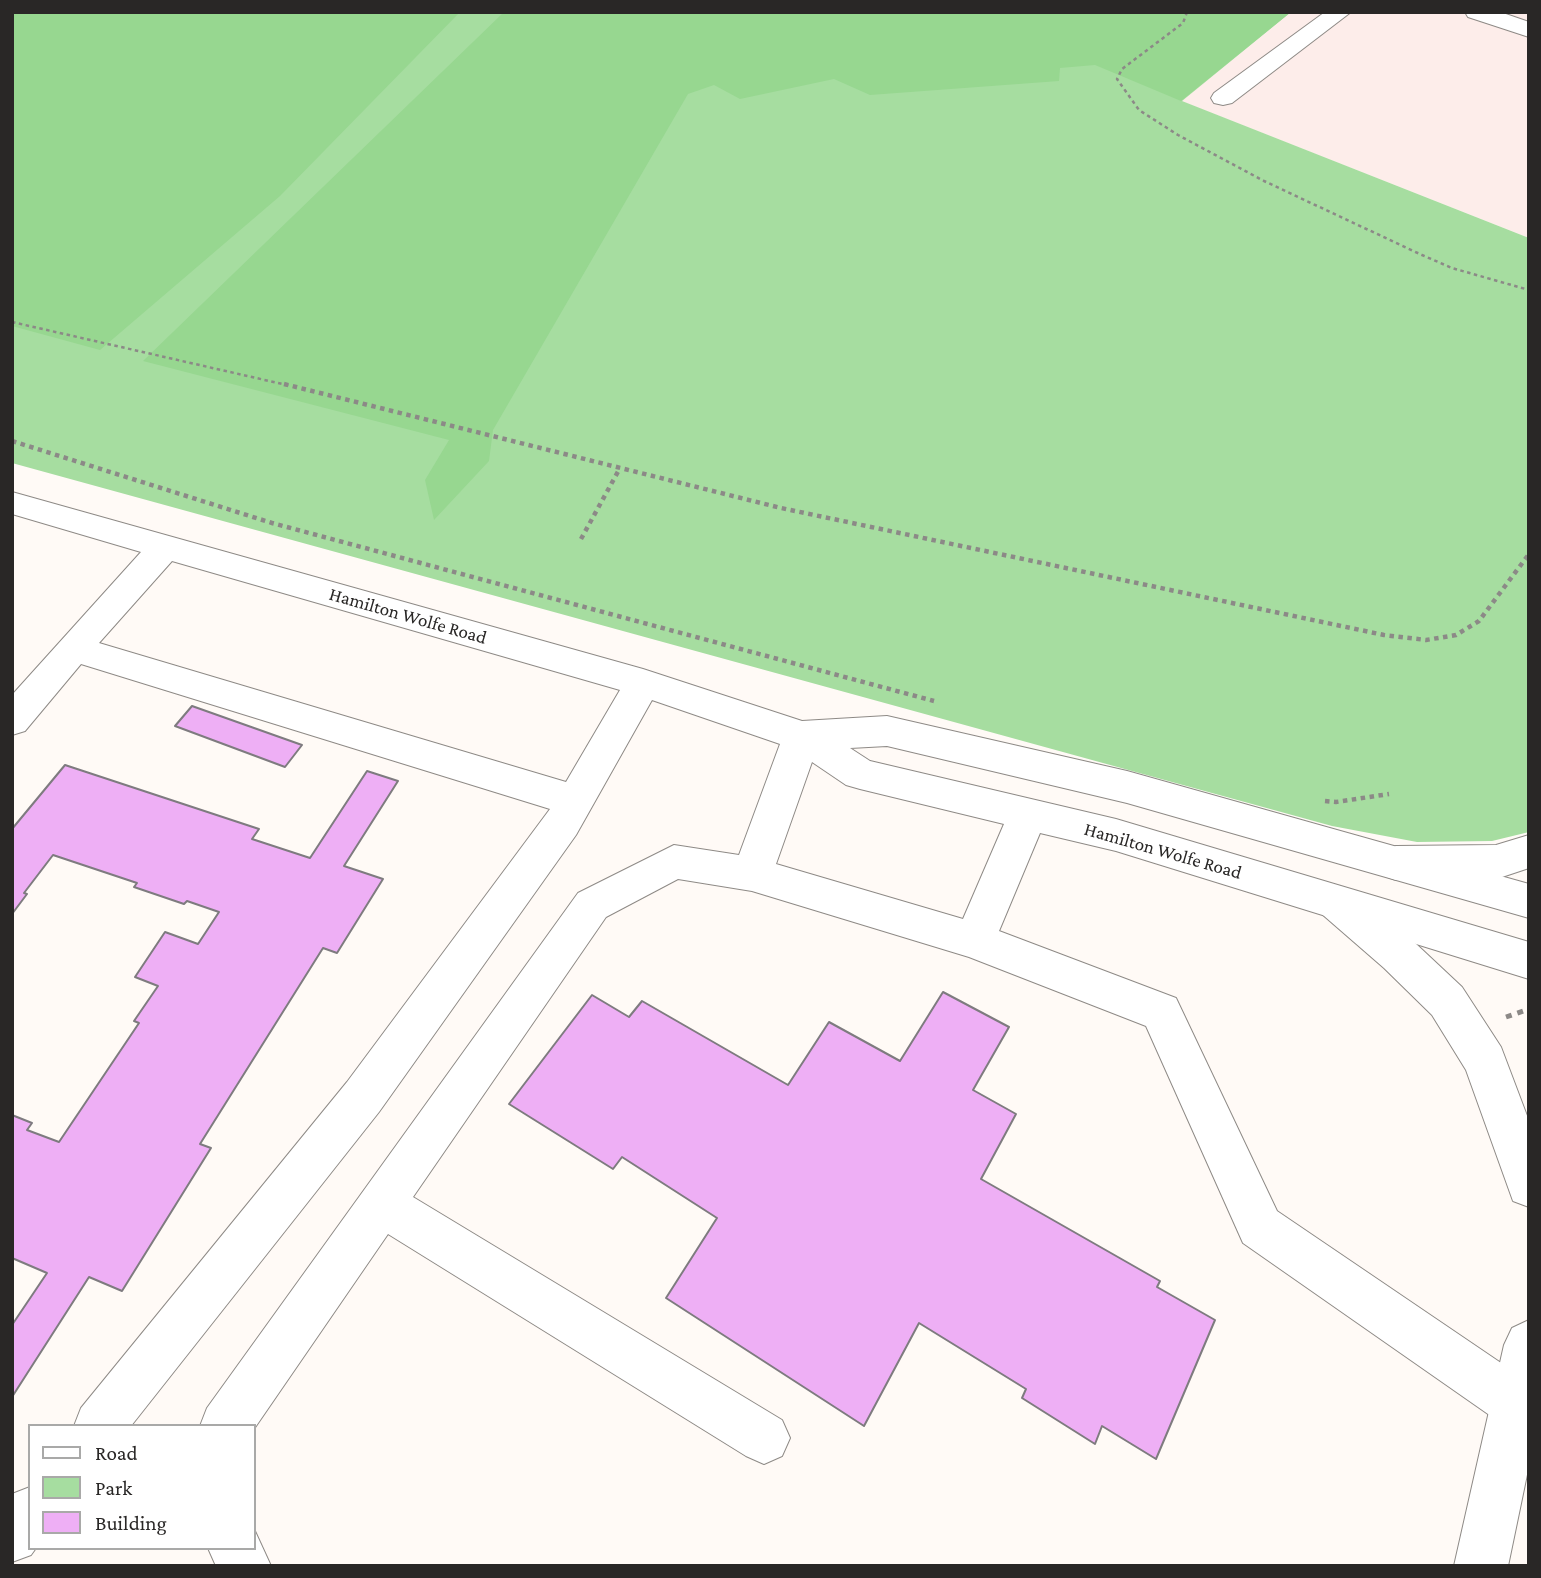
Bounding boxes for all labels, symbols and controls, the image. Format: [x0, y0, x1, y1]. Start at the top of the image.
street label: Hamilton Wolfe Road [327, 583, 489, 649]
street label: Hamilton Wolfe Road [1082, 818, 1244, 884]
legend [28, 1424, 256, 1550]
text: Road [95, 1441, 138, 1465]
text: Park [95, 1476, 132, 1500]
text: Building [95, 1511, 167, 1535]

